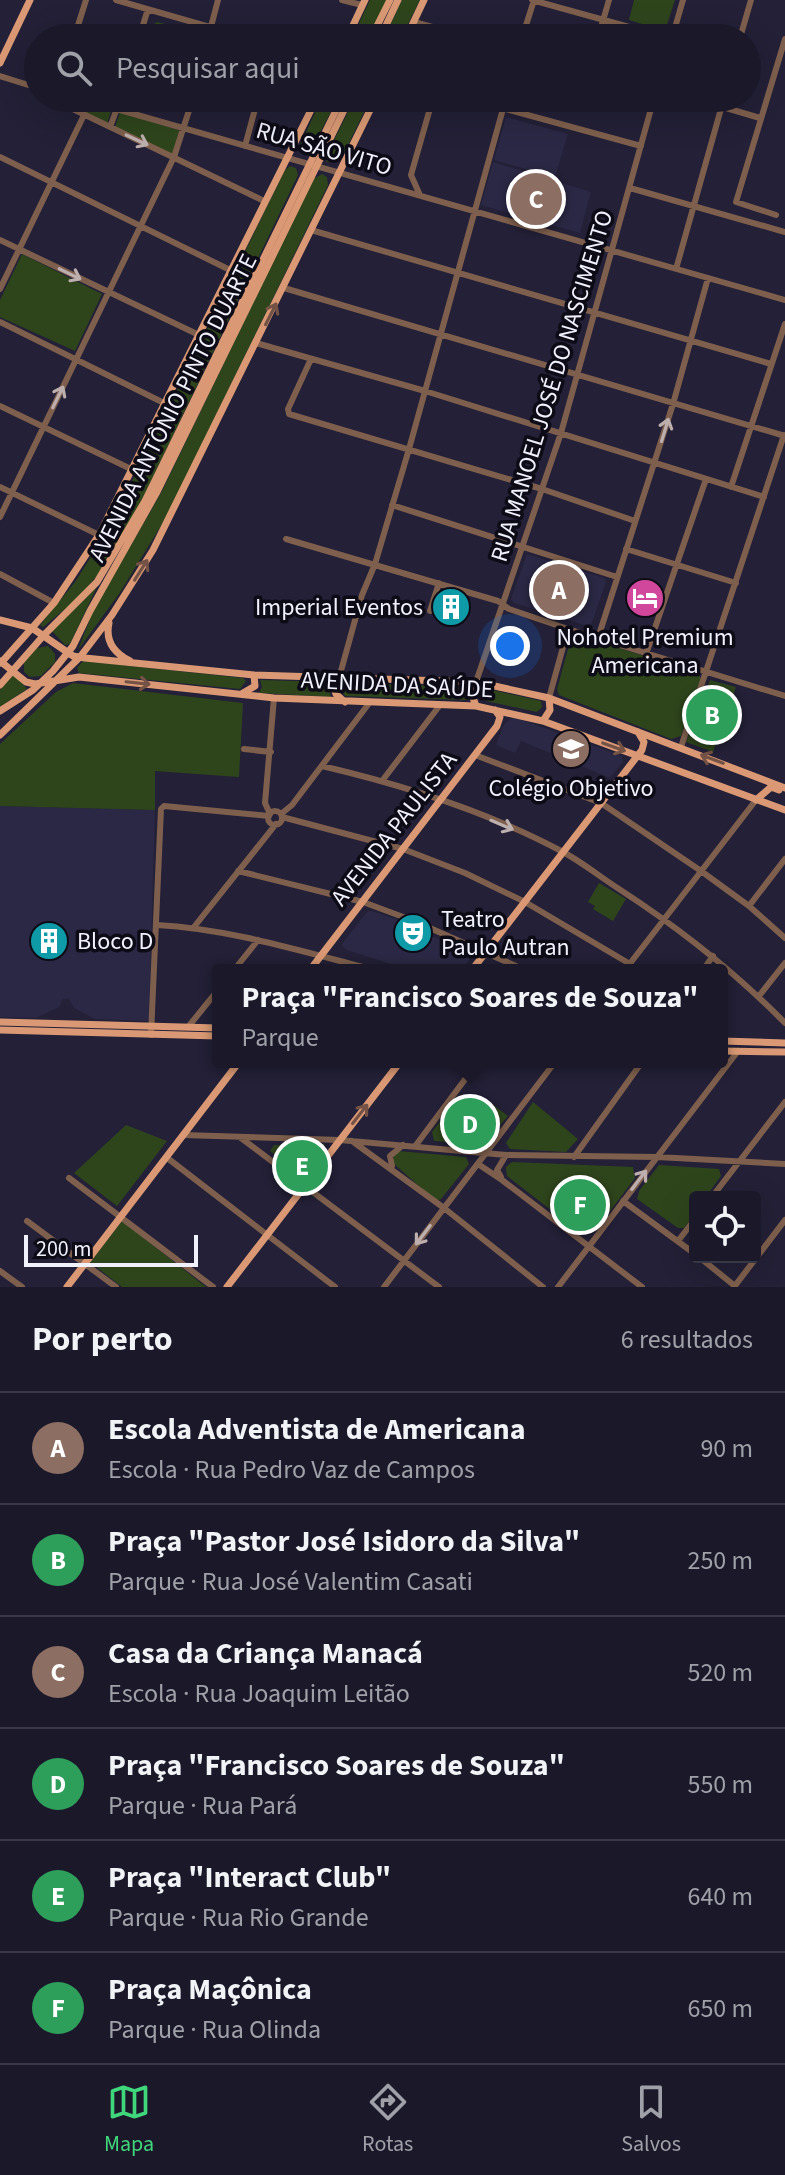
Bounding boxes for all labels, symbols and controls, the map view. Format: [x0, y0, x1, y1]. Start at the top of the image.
search box [24, 24, 761, 112]
icon: search [52, 46, 96, 90]
text: Pesquisar aqui [116, 47, 300, 90]
street label: RUA SÃO VITO [252, 113, 396, 185]
one-way arrow [125, 133, 149, 148]
pin: C [510, 169, 562, 229]
street label: RUA MANOEL JOSÉ DO NASCIMENTO [482, 206, 622, 566]
street label: AVENIDA ANTÔNIO PINTO DUARTE [80, 248, 266, 568]
one-way arrow [58, 267, 82, 282]
one-way arrow [263, 302, 279, 326]
one-way arrow [51, 385, 66, 409]
one-way arrow [658, 418, 673, 443]
one-way arrow [133, 560, 149, 582]
pin: A [533, 560, 585, 620]
hotel icon: Nohotel Premium Americana [624, 577, 666, 619]
building icon: Imperial Eventos [430, 586, 472, 628]
place label: Imperial Eventos [255, 590, 423, 625]
place label: Nohotel Premium Americana [556, 620, 734, 683]
your location [490, 626, 530, 666]
street label: AVENIDA DA SAÚDE [300, 662, 494, 708]
one-way arrow [124, 676, 151, 691]
pin: B [686, 685, 738, 745]
school or university icon: Colégio Objetivo [550, 728, 592, 770]
one-way arrow [602, 741, 626, 755]
street label: AVENIDA PAULISTA [322, 744, 466, 914]
one-way arrow [700, 751, 725, 765]
place label: Colégio Objetivo [488, 771, 654, 806]
one-way arrow [490, 819, 514, 834]
place label: Teatro Paulo Autran [441, 902, 570, 965]
theatre icon: Teatro Paulo Autran [392, 912, 434, 954]
building icon: Bloco D [28, 920, 70, 962]
place label: Bloco D [77, 924, 153, 959]
popup [212, 964, 728, 1068]
text: Praça "Francisco Soares de Souza" [242, 976, 698, 1019]
text: Parque [242, 1019, 319, 1056]
pin: D [444, 1094, 496, 1154]
one-way arrow [351, 1104, 368, 1125]
pin: E [276, 1136, 328, 1196]
one-way arrow [630, 1170, 647, 1191]
pin: F [554, 1175, 606, 1235]
map controls [689, 1191, 761, 1263]
button: locate [689, 1191, 761, 1263]
one-way arrow [414, 1224, 431, 1245]
scale bar [24, 1231, 198, 1267]
text: 200 m [36, 1233, 91, 1265]
text: Por perto [32, 1315, 173, 1364]
text: 6 resultados [621, 1321, 753, 1358]
text: Escola Adventista de Americana [108, 1408, 526, 1451]
text: A [51, 1430, 65, 1467]
text: 90 m [700, 1430, 753, 1467]
text: Escola · Rua Pedro Vaz de Campos [108, 1451, 475, 1488]
text: Praça "Pastor José Isidoro da Silva" [108, 1520, 580, 1563]
text: B [50, 1542, 66, 1579]
text: 250 m [687, 1542, 753, 1579]
text: Parque · Rua José Valentim Casati [108, 1563, 473, 1600]
text: Casa da Criança Manacá [108, 1632, 423, 1675]
text: C [50, 1654, 66, 1691]
text: 520 m [687, 1654, 753, 1691]
text: Escola · Rua Joaquim Leitão [108, 1675, 410, 1712]
text: Praça "Francisco Soares de Souza" [108, 1744, 565, 1787]
text: D [50, 1766, 66, 1803]
text: 550 m [687, 1766, 753, 1803]
text: Parque · Rua Pará [108, 1787, 297, 1824]
text: Praça "Interact Club" [108, 1856, 391, 1899]
text: E [51, 1878, 65, 1915]
text: 640 m [687, 1878, 753, 1915]
text: Parque · Rua Rio Grande [108, 1899, 369, 1936]
text: Praça Maçônica [108, 1968, 312, 2011]
text: F [51, 1990, 65, 2027]
text: 650 m [687, 1990, 753, 2027]
text: Parque · Rua Olinda [108, 2011, 321, 2048]
tab: Mapa [104, 2080, 154, 2160]
tab: Rotas [362, 2080, 413, 2160]
tab: Salvos [621, 2080, 681, 2160]

